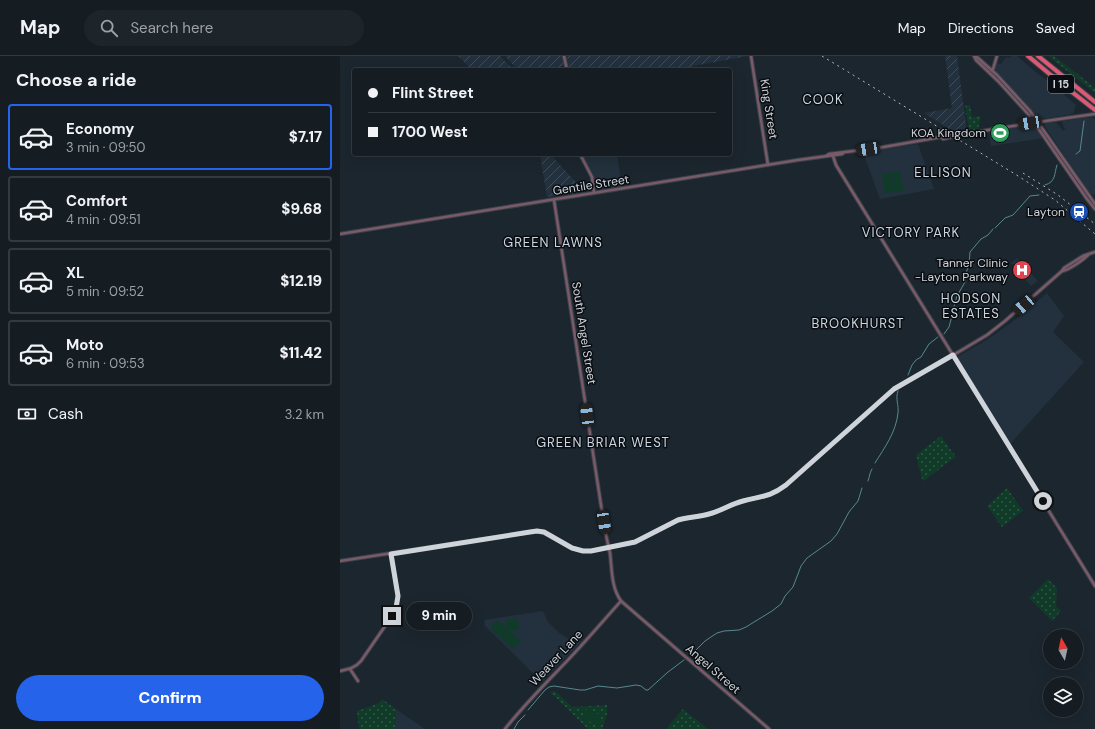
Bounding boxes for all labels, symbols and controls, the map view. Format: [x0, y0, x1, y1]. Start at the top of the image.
search box [84, 10, 364, 46]
text: Map [20, 15, 60, 40]
icon: search [98, 17, 120, 39]
text: Search here [130, 18, 213, 38]
text: Map [898, 19, 926, 37]
text: Directions [948, 19, 1014, 37]
text: Saved [1036, 19, 1075, 37]
text: Choose a ride [16, 68, 137, 92]
road number: I 15 [1048, 75, 1074, 93]
street label: King Street [756, 78, 782, 140]
text: Flint Street [392, 83, 474, 103]
district label: COOK [802, 91, 844, 108]
car [1017, 115, 1043, 131]
icon: car [18, 119, 54, 155]
text: Economy [66, 119, 134, 139]
text: 1700 West [392, 122, 468, 142]
sports icon: KOA Kingdom [989, 122, 1011, 144]
place label: KOA Kingdom [911, 125, 986, 141]
text: $7.17 [289, 127, 322, 147]
text: 3 min · 09:50 [66, 139, 145, 156]
car [855, 141, 881, 157]
district label: ELLISON [914, 164, 972, 181]
street label: Gentile Street [552, 171, 631, 199]
icon: car [18, 191, 54, 227]
text: Comfort [66, 191, 127, 211]
text: $9.68 [281, 199, 322, 219]
station icon: Layton [1068, 201, 1090, 223]
place label: Layton [1027, 204, 1065, 220]
text: 4 min · 09:51 [66, 211, 141, 228]
district label: VICTORY PARK [862, 224, 960, 241]
district label: GREEN LAWNS [503, 234, 603, 251]
place label: Tanner Clinic -Layton Parkway [915, 255, 1008, 285]
hospital icon: Tanner Clinic -Layton Parkway [1011, 259, 1033, 281]
icon: car [18, 263, 54, 299]
text: XL [66, 263, 84, 283]
text: $12.19 [280, 271, 322, 291]
street label: South Angel Street [568, 281, 600, 386]
text: 5 min · 09:52 [66, 283, 144, 300]
district label: HODSON ESTATES [941, 290, 1001, 322]
car [1011, 293, 1037, 317]
district label: BROOKHURST [812, 315, 904, 332]
icon: car [18, 335, 54, 371]
text: Moto [66, 335, 104, 355]
text: $11.42 [279, 343, 322, 363]
text: 6 min · 09:53 [66, 355, 145, 372]
car [580, 402, 594, 428]
icon: cash [16, 403, 38, 425]
text: Cash [48, 404, 83, 424]
text: 3.2 km [285, 406, 324, 423]
district label: GREEN BRIAR WEST [536, 434, 670, 451]
route start [1034, 492, 1052, 510]
car [596, 509, 612, 535]
callout: 9 min [406, 602, 472, 630]
route end [383, 607, 401, 625]
text: 9 min [421, 607, 457, 624]
street label: Weaver Lane [526, 626, 586, 689]
north arrow [1043, 629, 1083, 669]
map controls [1043, 629, 1083, 717]
street label: Angel Street [682, 641, 744, 698]
button: Confirm [16, 675, 324, 721]
button: layers [1043, 677, 1083, 717]

